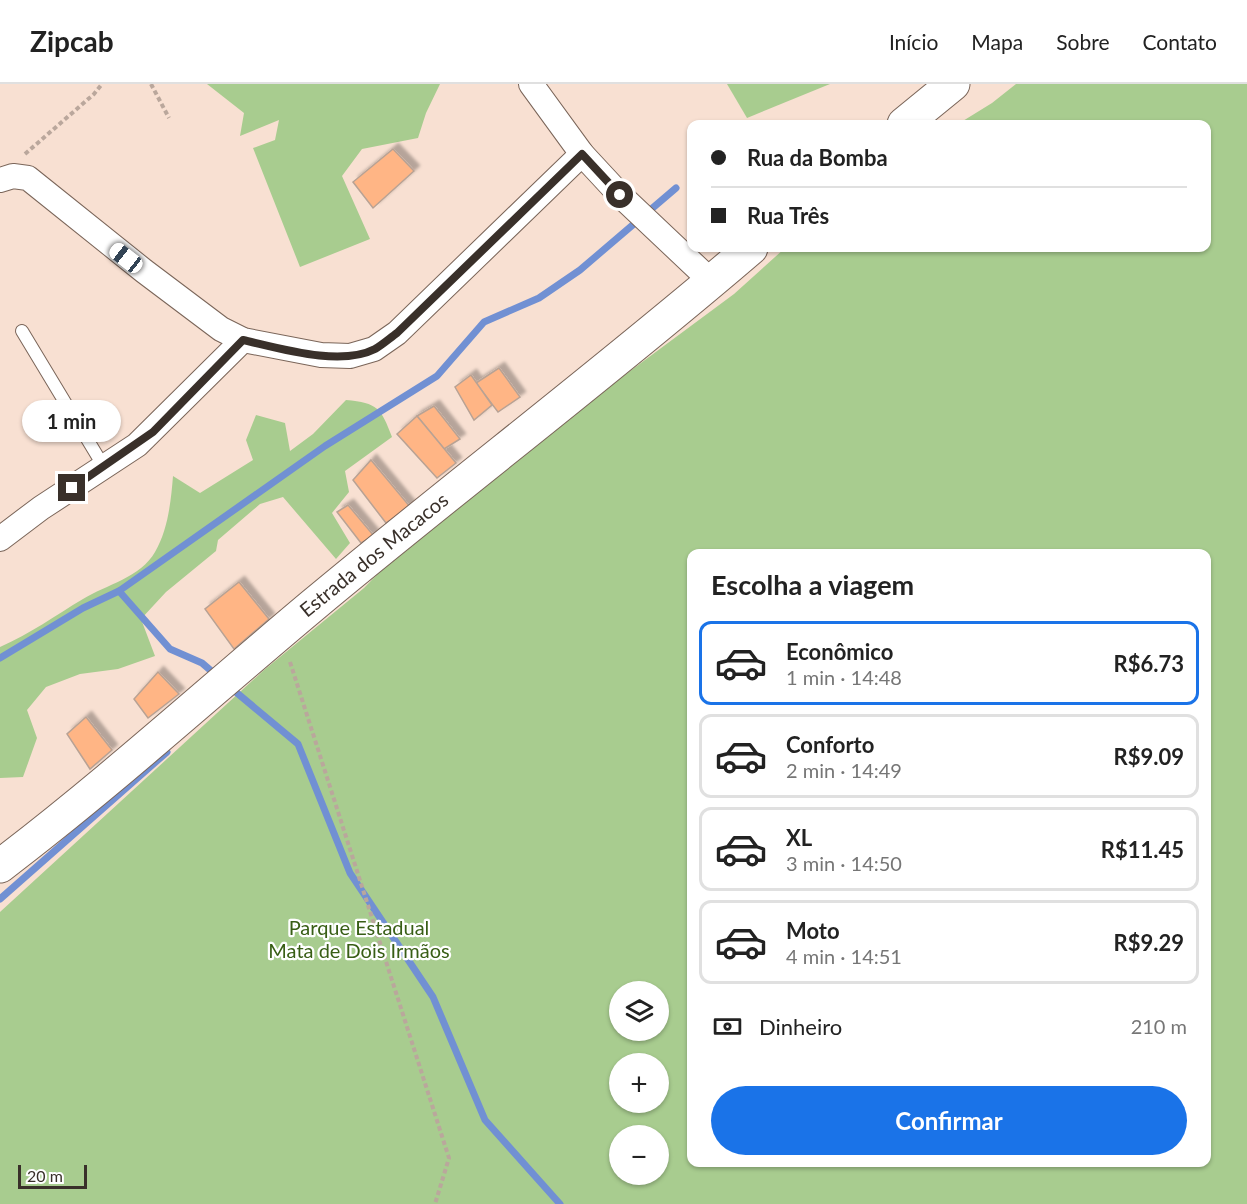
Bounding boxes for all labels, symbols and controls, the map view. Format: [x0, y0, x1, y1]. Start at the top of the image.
text: Zipcab [30, 24, 114, 58]
text: Início [889, 29, 938, 54]
text: Mapa [971, 29, 1023, 54]
text: Sobre [1056, 29, 1109, 54]
text: Contato [1142, 29, 1217, 54]
text: Rua da Bomba [747, 144, 888, 171]
route start [606, 181, 633, 208]
text: Rua Três [747, 202, 829, 229]
car [106, 240, 146, 276]
callout: 1 min [22, 401, 122, 443]
text: 1 min [47, 409, 96, 433]
route end [58, 474, 85, 501]
street label: Estrada dos Macacos [294, 487, 452, 621]
text: Escolha a viagem [711, 568, 914, 601]
icon: car [714, 636, 768, 690]
text: Econômico [786, 638, 893, 665]
text: R$6.73 [1114, 650, 1184, 677]
text: 1 min · 14:48 [786, 665, 902, 689]
icon: car [714, 729, 768, 783]
text: Conforto [786, 731, 874, 758]
text: R$9.09 [1114, 743, 1184, 770]
text: 2 min · 14:49 [786, 758, 902, 782]
icon: car [714, 822, 768, 876]
text: XL [786, 824, 812, 851]
text: R$11.45 [1101, 836, 1184, 863]
text: 3 min · 14:50 [786, 851, 902, 875]
park label: Parque Estadual Mata de Dois Irmãos [268, 915, 450, 962]
icon: car [714, 915, 768, 969]
text: Moto [786, 917, 840, 944]
text: R$9.29 [1114, 929, 1184, 956]
text: 4 min · 14:51 [786, 944, 902, 968]
map controls [609, 981, 669, 1185]
button: layers [609, 981, 669, 1041]
icon: cash [711, 1010, 744, 1043]
text: Dinheiro [759, 1013, 842, 1040]
text: 210 m [1131, 1014, 1187, 1038]
button: + [609, 1053, 669, 1113]
button: Confirmar [711, 1086, 1187, 1155]
button: − [609, 1125, 669, 1185]
scale bar [18, 1162, 87, 1190]
text: 20 m [27, 1166, 63, 1185]

